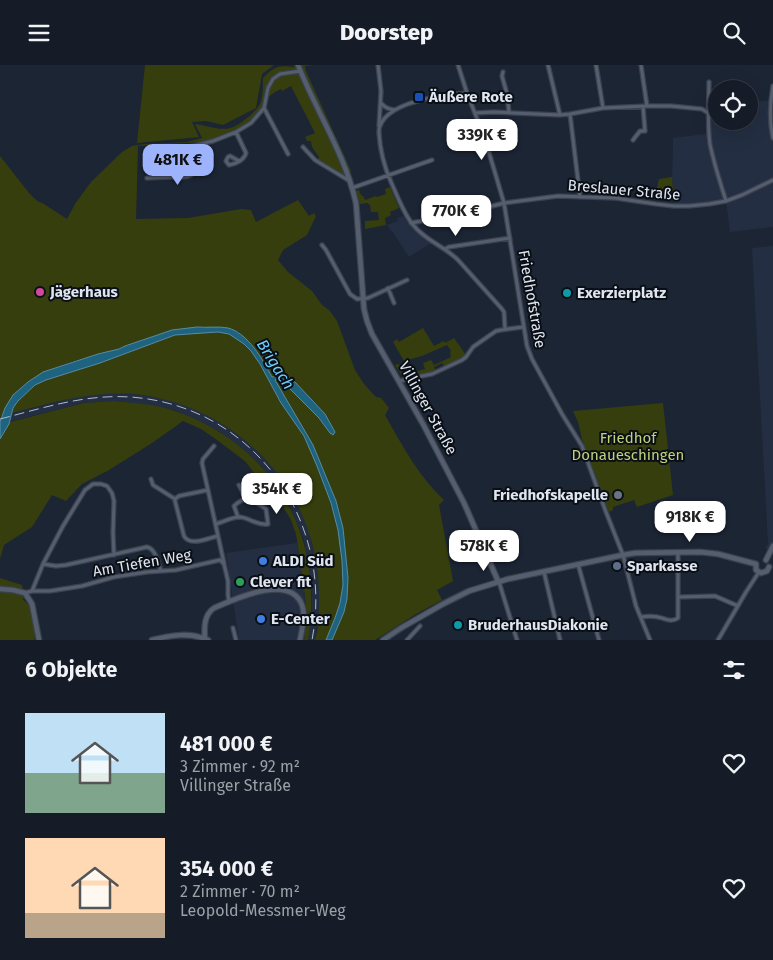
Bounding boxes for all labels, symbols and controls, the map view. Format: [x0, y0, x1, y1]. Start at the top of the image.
icon: menu [25, 19, 53, 47]
text: Doorstep [340, 19, 433, 46]
icon: search [720, 19, 748, 47]
map controls [708, 80, 758, 130]
button: locate [708, 80, 758, 130]
place label: Äußere Rote [428, 88, 513, 106]
marker: Äußere Rote [413, 91, 425, 103]
pin: 339K € [441, 119, 523, 161]
text: 339K € [458, 125, 506, 144]
pin: 481K € [137, 143, 219, 186]
text: 481K € [154, 150, 202, 169]
street label: Breslauer Straße [567, 176, 681, 204]
pin: 770K € [415, 195, 497, 237]
text: 770K € [432, 201, 480, 220]
street label: Friedhofstraße [515, 248, 549, 350]
place label: Jägerhaus [49, 283, 118, 301]
place label: Exerzierplatz [577, 284, 666, 302]
marker: Jägerhaus [34, 286, 46, 298]
marker: Exerzierplatz [561, 287, 573, 299]
water label: Brigach [253, 336, 298, 393]
street label: Villinger Straße [395, 358, 461, 458]
park label: Friedhof Donaueschingen [572, 429, 684, 464]
pin: 354K € [236, 473, 318, 515]
text: 354K € [252, 479, 302, 498]
place label: Friedhofskapelle [493, 486, 608, 504]
marker: Friedhofskapelle [612, 489, 624, 501]
pin: 918K € [649, 501, 731, 543]
text: 918K € [666, 507, 714, 526]
pin: 578K € [443, 529, 525, 572]
text: 578K € [460, 536, 508, 555]
street label: Am Tiefen Weg [91, 545, 193, 581]
place label: ALDI Süd [272, 552, 333, 570]
marker: ALDI Süd [257, 555, 269, 567]
place label: Sparkasse [627, 557, 697, 575]
marker: Sparkasse [611, 560, 623, 572]
place label: Clever fit [250, 573, 311, 591]
marker: Clever fit [234, 576, 246, 588]
place label: E-Center [271, 610, 331, 628]
marker: E-Center [255, 613, 267, 625]
place label: BruderhausDiakonie [468, 616, 608, 634]
marker: BruderhausDiakonie [452, 619, 464, 631]
icon: filters [720, 656, 748, 684]
text: 6 Objekte [25, 657, 117, 683]
text: 481 000 € [180, 731, 272, 757]
icon: home [65, 733, 125, 793]
icon: heart [720, 749, 748, 777]
text: 3 Zimmer · 92 m² [180, 757, 300, 776]
text: Villinger Straße [180, 776, 291, 795]
text: 354 000 € [180, 856, 273, 882]
icon: home [65, 858, 125, 918]
icon: heart [720, 874, 748, 902]
text: 2 Zimmer · 70 m² [180, 882, 300, 901]
text: Leopold-Messmer-Weg [180, 901, 346, 920]

